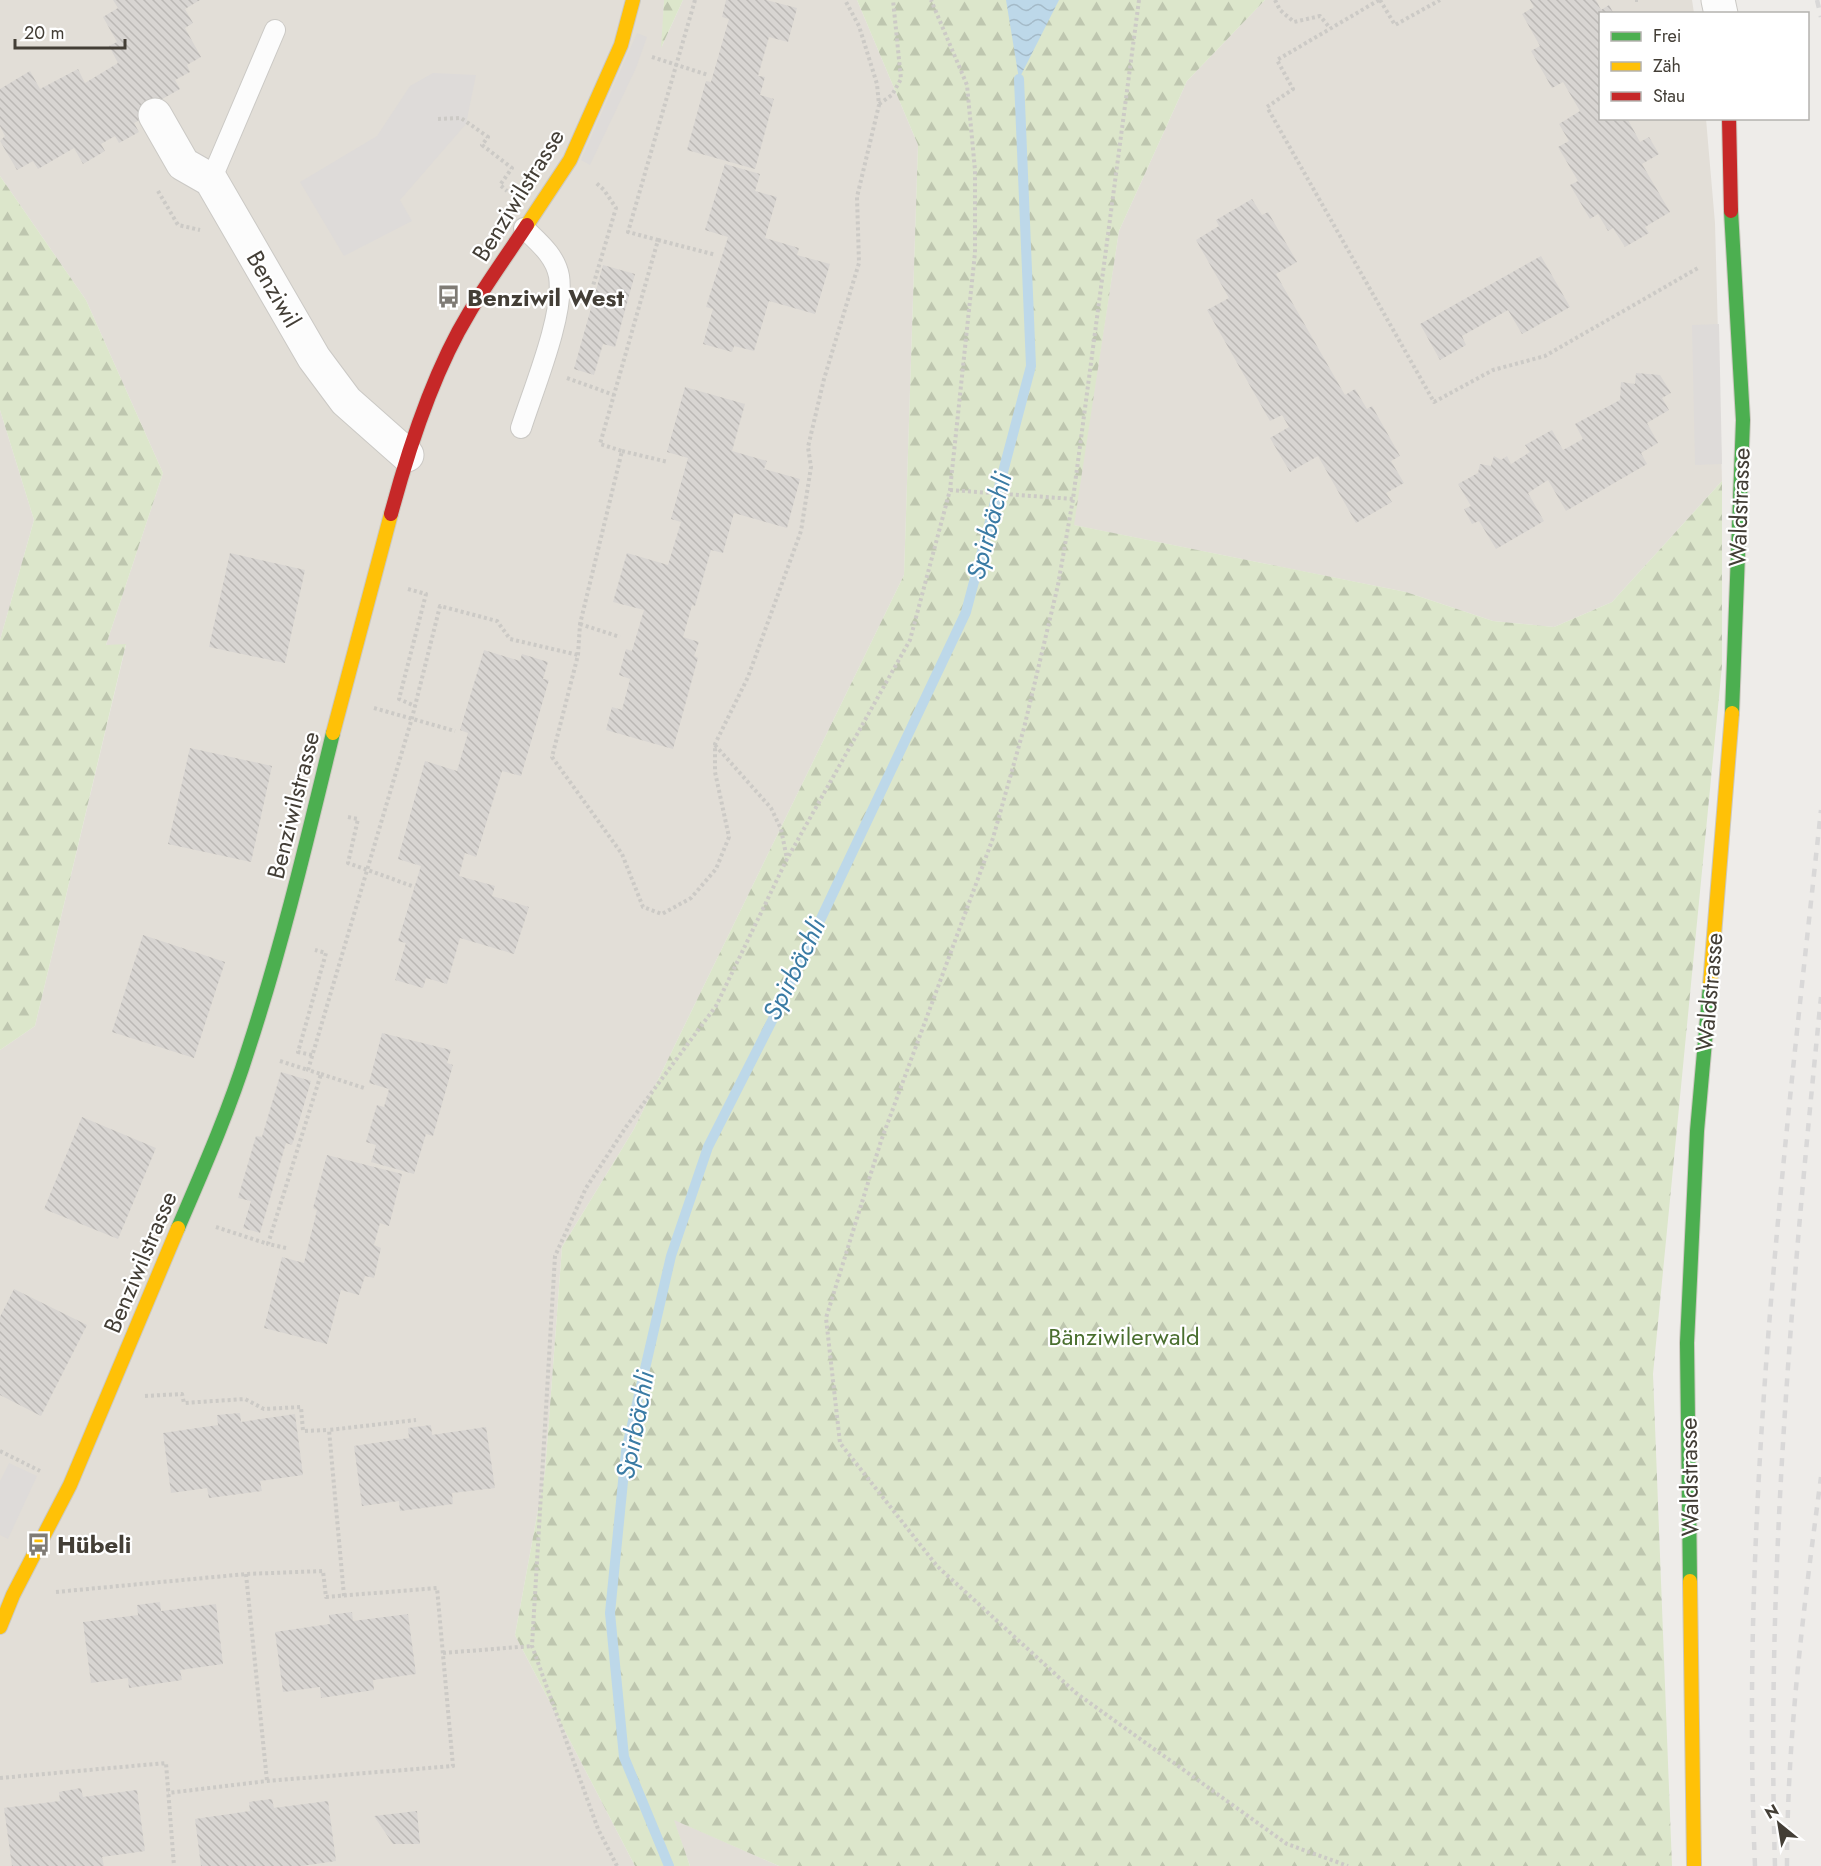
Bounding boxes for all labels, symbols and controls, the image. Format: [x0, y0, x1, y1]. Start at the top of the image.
scale bar [15, 12, 124, 50]
legend [1599, 12, 1809, 120]
text: 20 m [24, 20, 64, 46]
text: Frei [1653, 23, 1682, 49]
text: Zäh [1653, 53, 1681, 79]
text: Stau [1653, 83, 1685, 109]
street label: Benziwilstrasse [463, 122, 573, 268]
street label: Benziwil [238, 244, 310, 334]
place label: Benziwil West [467, 280, 625, 315]
bus stop icon: Benziwil West [436, 284, 462, 310]
street label: Waldstrasse [1719, 447, 1759, 567]
water label: Spirbächli [956, 468, 1022, 584]
street label: Benziwilstrasse [258, 728, 328, 882]
water label: Spirbächli [753, 911, 835, 1027]
street label: Waldstrasse [1686, 931, 1732, 1053]
street label: Benziwilstrasse [94, 1186, 186, 1338]
park label: Bänziwilerwald [1048, 1319, 1200, 1354]
water label: Spirbächli [606, 1367, 664, 1483]
street label: Waldstrasse [1670, 1417, 1708, 1537]
place label: Hübeli [57, 1527, 131, 1562]
bus stop icon: Hübeli [26, 1531, 52, 1557]
north arrow [1749, 1794, 1809, 1854]
text: N [1760, 1798, 1783, 1825]

